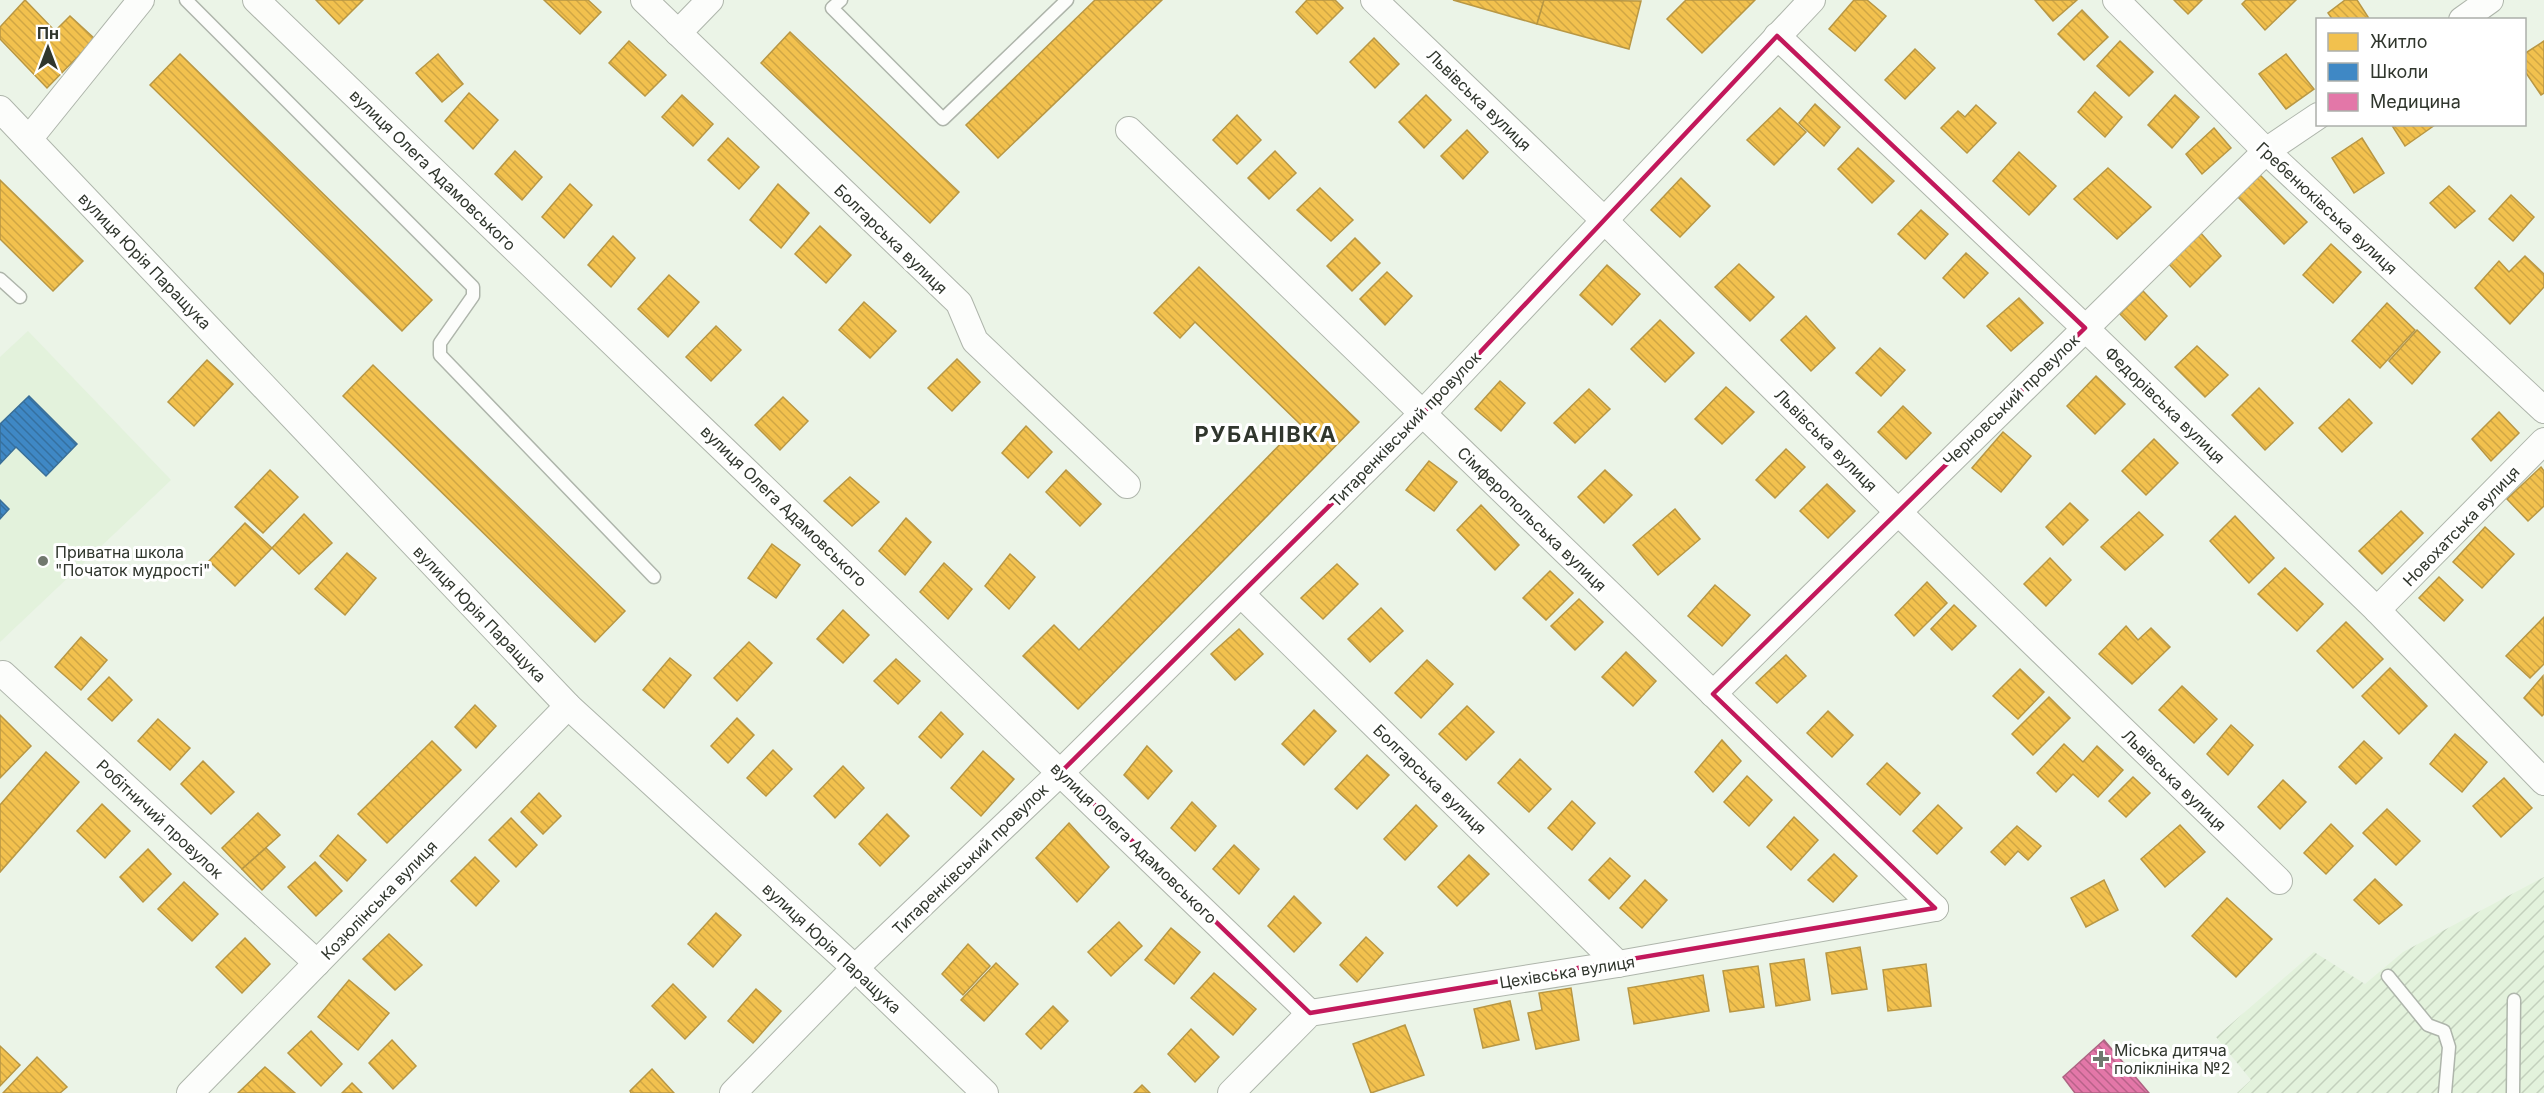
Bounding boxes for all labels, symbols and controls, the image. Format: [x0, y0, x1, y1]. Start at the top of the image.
north arrow [18, 18, 78, 78]
legend [2316, 18, 2526, 126]
text: Пн [37, 23, 59, 43]
text: Житло [2370, 31, 2427, 52]
street label: Львівська вулиця [1423, 45, 1535, 155]
text: Школи [2370, 61, 2428, 82]
street label: вулиця Олега Адамовського [346, 85, 520, 255]
text: Медицина [2370, 91, 2461, 112]
street label: Гребенюківська вулиця [2252, 137, 2402, 279]
street label: Болгарська вулиця [830, 180, 952, 298]
street label: вулиця Юрія Паращука [74, 188, 216, 334]
street label: Черновський провулок [1939, 329, 2084, 470]
street label: Федорівська вулиця [2101, 342, 2229, 468]
street label: Титаренківський провулок [1325, 347, 1485, 511]
street label: Львівська вулиця [1770, 384, 1882, 496]
street label: вулиця Олега Адамовського [697, 421, 871, 591]
district label: РУБАНІВКА [1194, 421, 1338, 447]
street label: Сімферопольська вулиця [1453, 443, 1611, 595]
street label: Новохатська вулиця [2398, 462, 2524, 590]
street label: вулиця Юрія Паращука [409, 541, 551, 687]
place label: Приватна школа "Початок мудрості" [55, 542, 210, 580]
marker: Приватна школа "Початок мудрості" [36, 554, 50, 568]
street label: Болгарська вулиця [1369, 720, 1491, 838]
street label: Львівська вулиця [2118, 725, 2230, 835]
street label: Робітничий провулок [93, 755, 228, 883]
street label: вулиця Олега Адамовського [1047, 758, 1221, 928]
street label: Титаренківський провулок [888, 779, 1052, 939]
street label: Козюлінська вулиця [317, 836, 441, 964]
street label: вулиця Юрія Паращука [759, 879, 905, 1017]
street label: Цехівська вулиця [1498, 951, 1636, 993]
place label: Міська дитяча поліклініка №2 [2114, 1040, 2231, 1078]
marker: Міська дитяча поліклініка №2 [2092, 1050, 2110, 1068]

